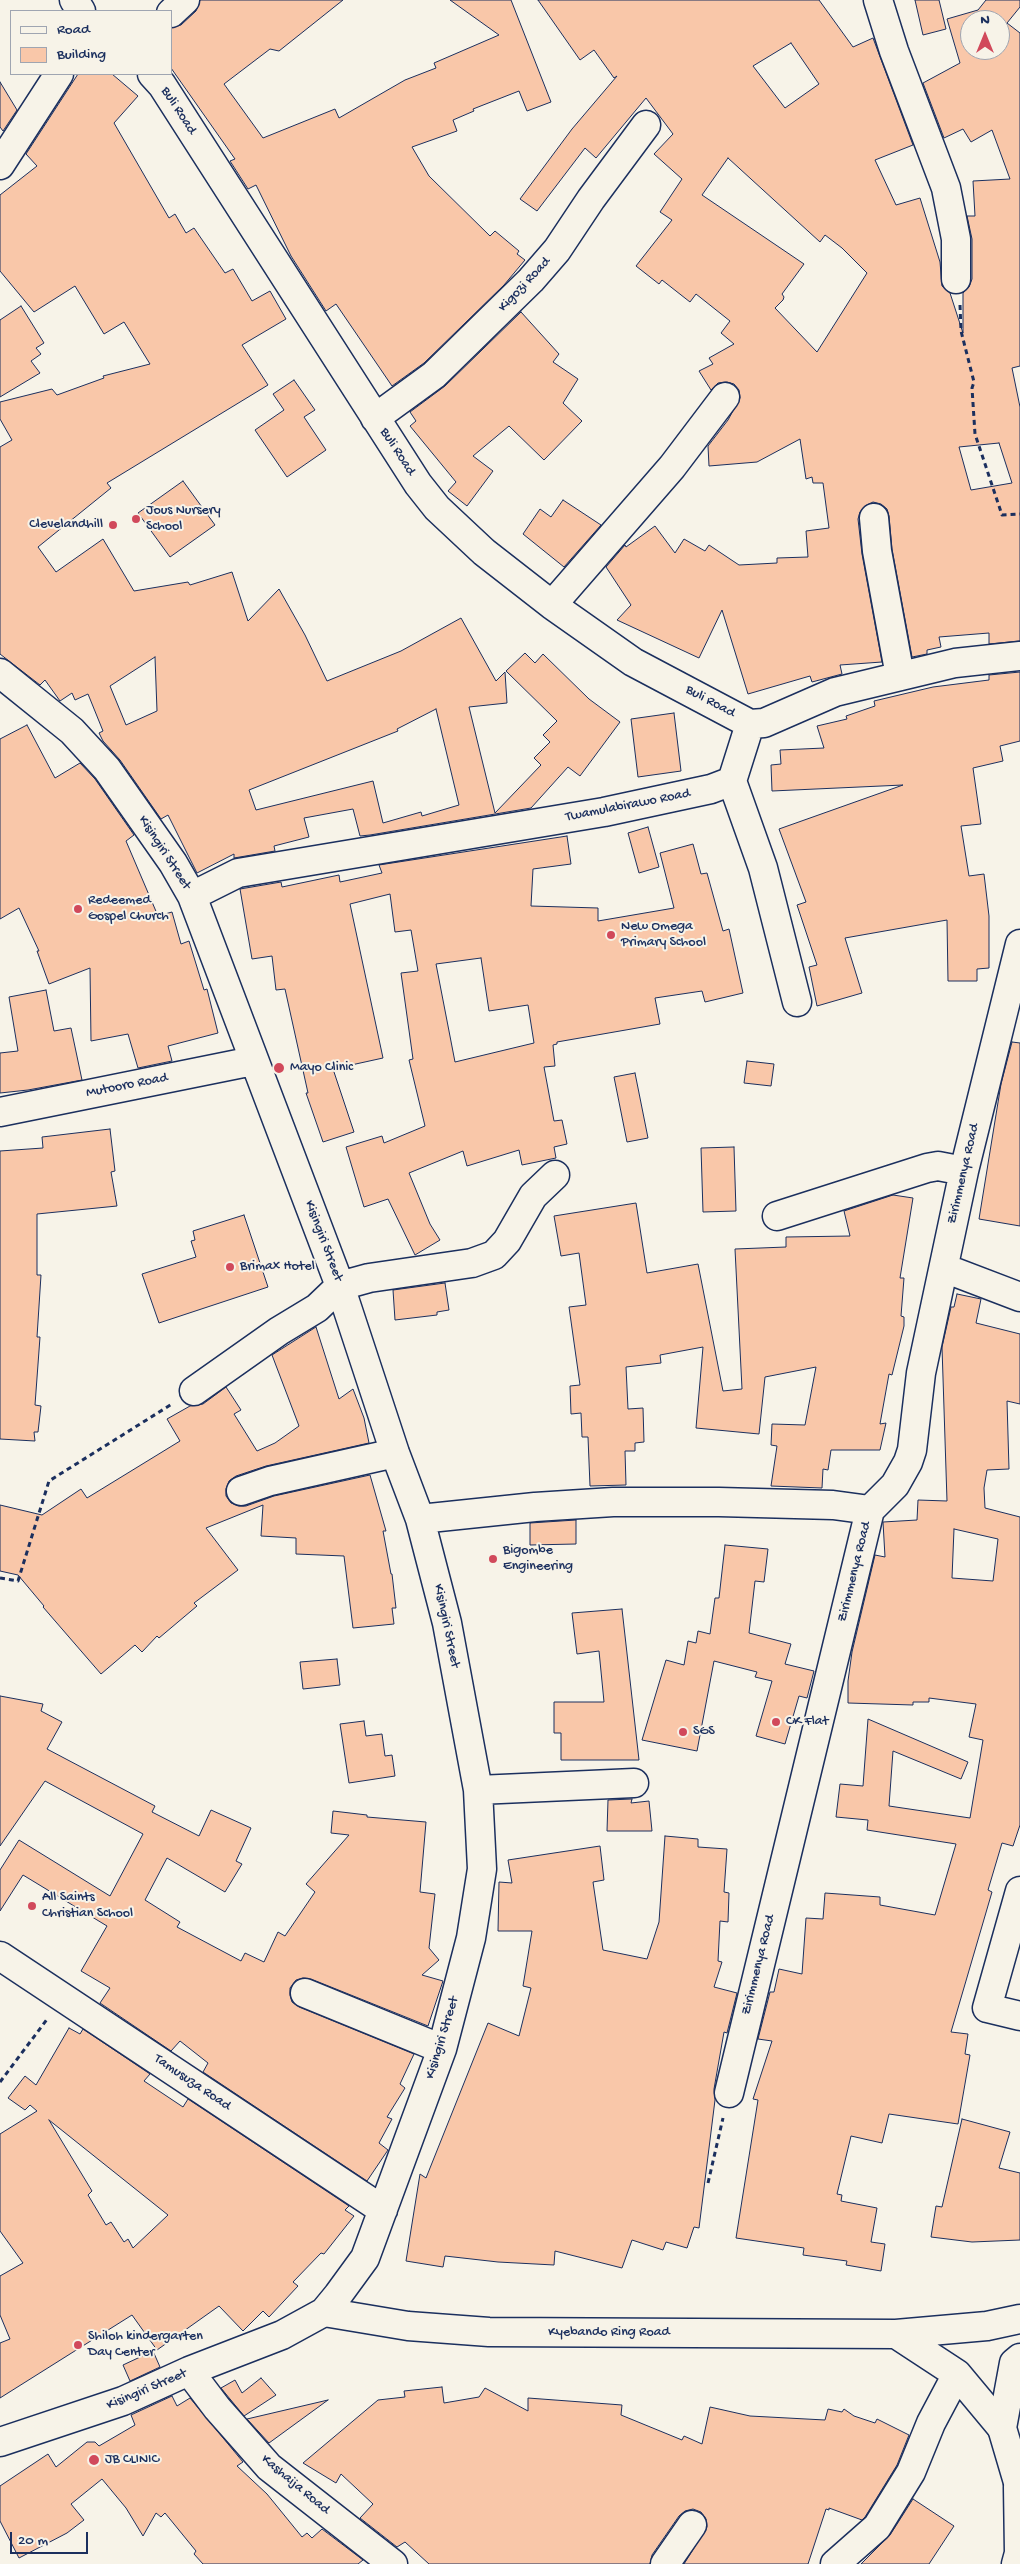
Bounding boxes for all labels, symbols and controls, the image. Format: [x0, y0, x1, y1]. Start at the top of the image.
legend [10, 10, 172, 75]
north arrow [960, 10, 1010, 60]
text: N [980, 12, 990, 29]
text: Road [57, 21, 90, 39]
text: Building [57, 46, 106, 64]
street label: Buli Road [156, 84, 200, 138]
street label: Kigozi Road [495, 254, 555, 316]
street label: Buli Road [375, 425, 419, 479]
place label: Jous Nursery School [146, 503, 221, 536]
marker: Jous Nursery School [130, 513, 142, 525]
place label: Clevelandhill [29, 517, 103, 533]
marker: Clevelandhill [107, 519, 119, 531]
street label: Buli Road [682, 682, 738, 722]
street label: Twamulabirawo Road [564, 786, 692, 826]
street label: Kisingiri Street [134, 813, 194, 893]
place label: Redeemed Gospel Church [88, 893, 169, 926]
marker: Redeemed Gospel Church [72, 903, 84, 915]
place label: New Omega Primary School [621, 919, 706, 952]
marker: New Omega Primary School [605, 929, 617, 941]
place label: Mayo Clinic [290, 1060, 353, 1076]
marker: Mayo Clinic [272, 1061, 286, 1075]
street label: Mutooro Road [85, 1070, 169, 1102]
street label: Zirimmenya Road [944, 1122, 984, 1226]
street label: Kisingiri Street [300, 1198, 346, 1284]
place label: Brimax Hotel [240, 1259, 315, 1275]
marker: Brimax Hotel [224, 1261, 236, 1273]
street label: Zirimmenya Road [834, 1520, 876, 1624]
place label: Bigombe Engineering [503, 1543, 573, 1575]
marker: Bigombe Engineering [487, 1553, 499, 1565]
street label: Kisingiri Street [429, 1583, 463, 1669]
place label: CK Flat [786, 1714, 828, 1730]
marker: CK Flat [770, 1716, 782, 1728]
place label: SGS [693, 1724, 715, 1740]
marker: SGS [677, 1726, 689, 1738]
place label: All Saints Christian School [42, 1890, 133, 1922]
marker: All Saints Christian School [26, 1900, 38, 1912]
street label: Zirimmenya Road [738, 1913, 780, 2017]
street label: Kisingiri Street [423, 1995, 463, 2081]
street label: Tamusuza Road [150, 2051, 234, 2115]
street label: Kyebando Ring Road [548, 2325, 670, 2341]
place label: Shiloh kindergarten Day Center [88, 2329, 203, 2362]
marker: Shiloh kindergarten Day Center [72, 2339, 84, 2351]
street label: Kisingiri Street [104, 2366, 190, 2414]
street label: Kashaija Road [257, 2451, 333, 2519]
place label: JB CLINIC [105, 2452, 159, 2468]
marker: JB CLINIC [87, 2453, 101, 2467]
scale bar [12, 2522, 90, 2554]
text: 20 m [18, 2532, 48, 2550]

